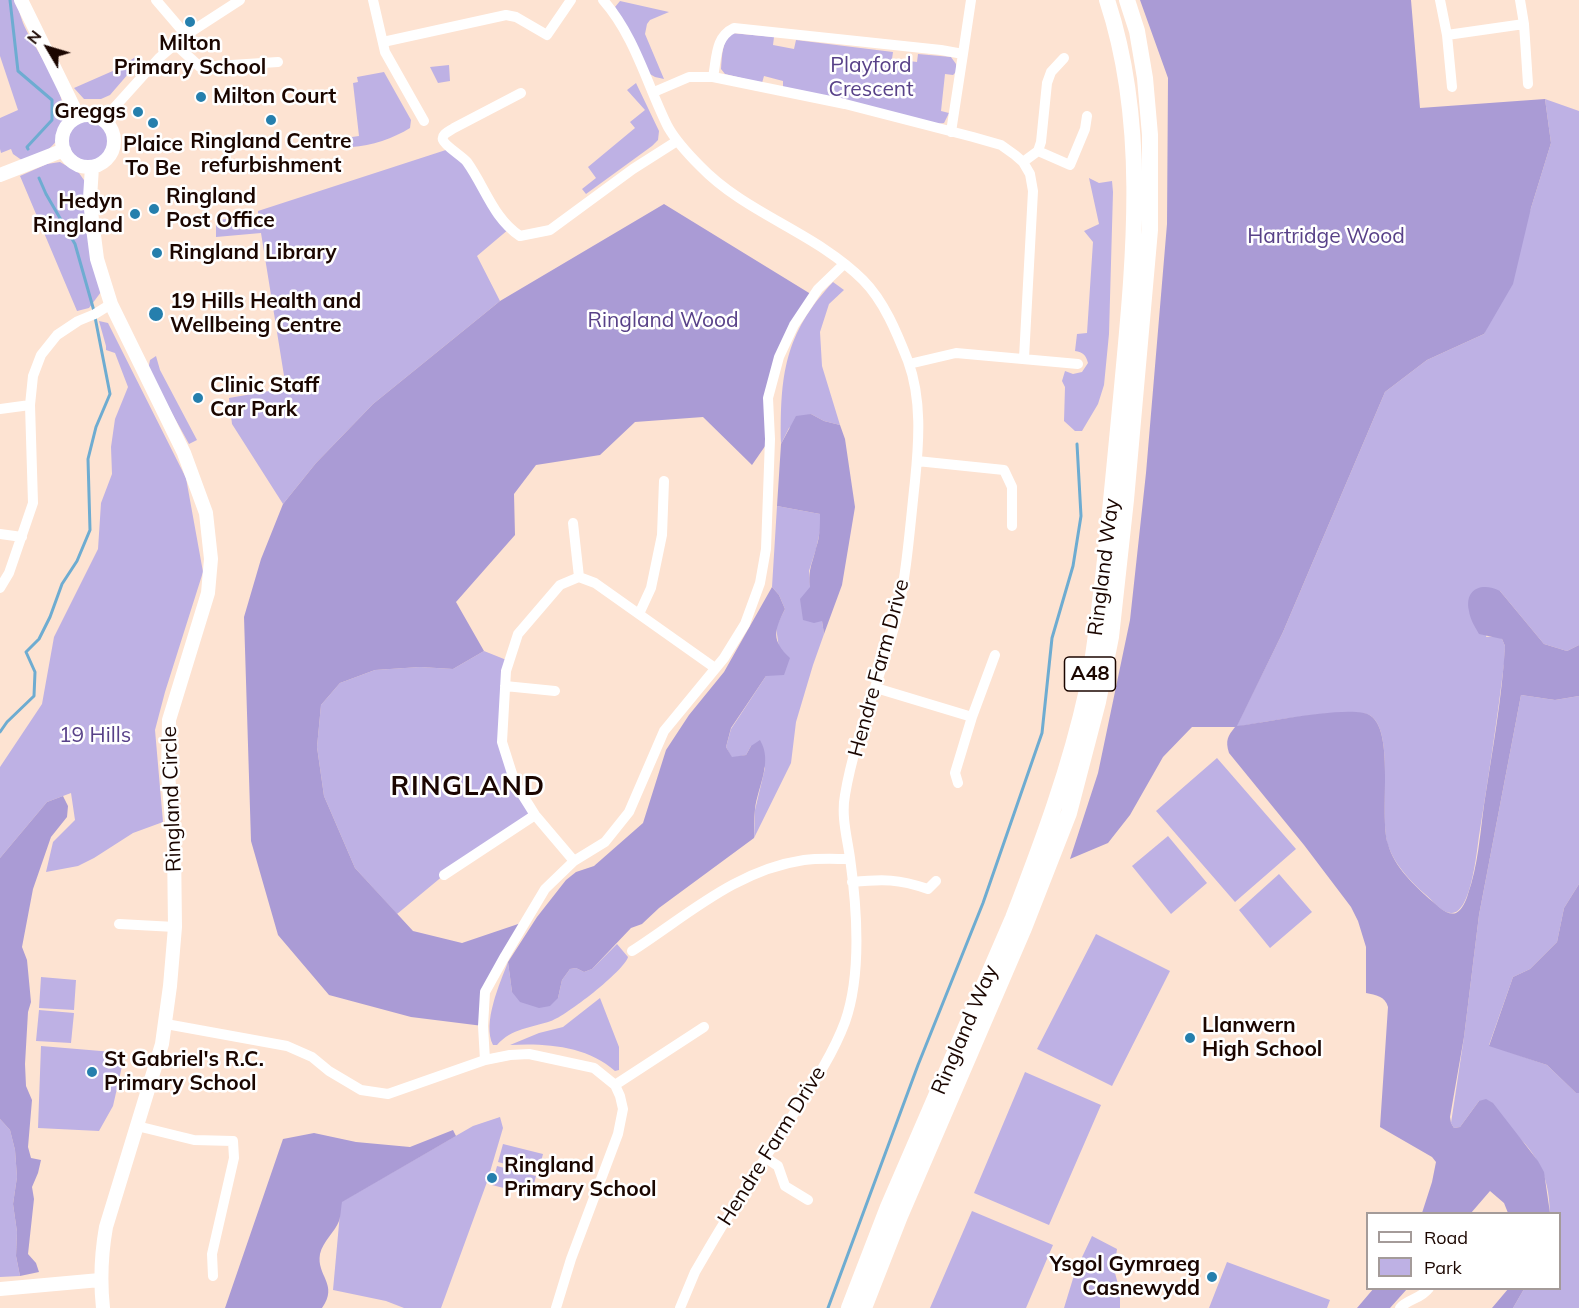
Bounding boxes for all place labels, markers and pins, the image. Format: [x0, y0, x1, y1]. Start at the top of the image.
marker: Milton Primary School [183, 15, 197, 29]
place label: Milton Primary School [114, 31, 266, 81]
place label: Milton Court [213, 84, 336, 110]
marker: Milton Court [194, 90, 208, 104]
place label: Greggs [54, 99, 126, 125]
marker: Greggs [131, 105, 145, 119]
marker: Ringland Centre refurbishment [264, 113, 278, 127]
marker: Plaice To Be [146, 116, 160, 130]
place label: Ringland Centre refurbishment [190, 129, 352, 179]
place label: Plaice To Be [123, 132, 183, 182]
place label: Ringland Post Office [166, 184, 275, 234]
place label: Hedyn Ringland [33, 189, 123, 239]
marker: Ringland Post Office [147, 202, 161, 216]
marker: Hedyn Ringland [128, 207, 142, 221]
place label: Ringland Library [169, 240, 337, 266]
marker: Ringland Library [150, 246, 164, 260]
place label: 19 Hills Health and Wellbeing Centre [170, 289, 361, 339]
marker: 19 Hills Health and Wellbeing Centre [147, 305, 165, 323]
place label: Clinic Staff Car Park [210, 373, 319, 423]
marker: Clinic Staff Car Park [191, 391, 205, 405]
place label: Llanwern High School [1202, 1013, 1322, 1063]
marker: Llanwern High School [1183, 1031, 1197, 1045]
place label: St Gabriel's R.C. Primary School [104, 1047, 264, 1097]
marker: St Gabriel's R.C. Primary School [85, 1065, 99, 1079]
place label: Ringland Primary School [504, 1153, 657, 1203]
marker: Ringland Primary School [485, 1171, 499, 1185]
place label: Ysgol Gymraeg Casnewydd [1050, 1252, 1200, 1302]
marker: Ysgol Gymraeg Casnewydd [1205, 1270, 1219, 1284]

